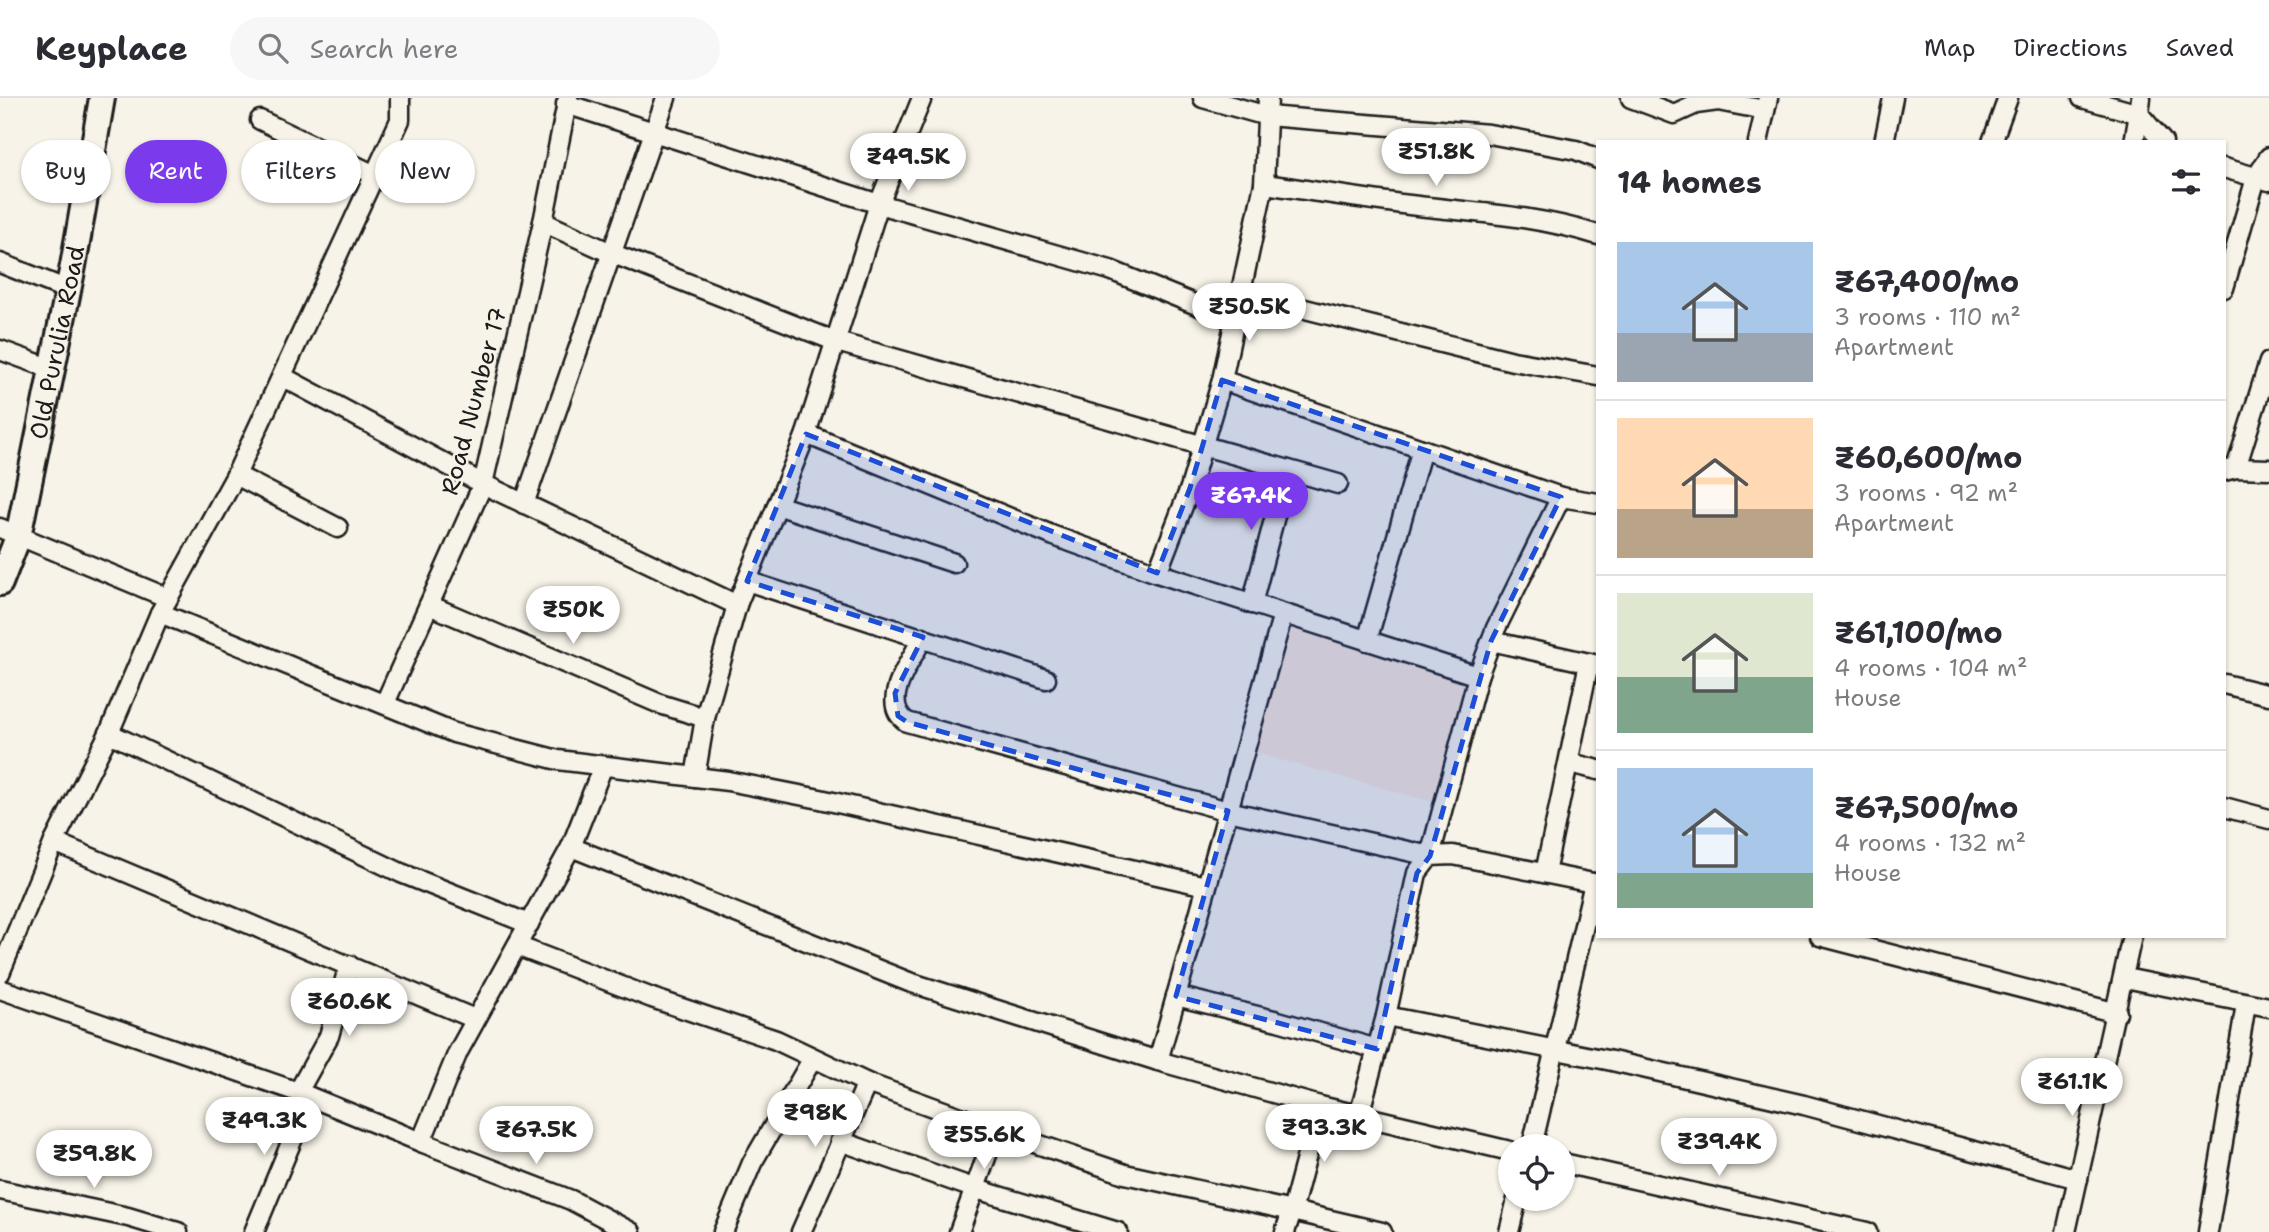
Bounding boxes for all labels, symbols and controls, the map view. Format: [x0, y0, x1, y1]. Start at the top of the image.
search box [230, 17, 720, 80]
text: Keyplace [35, 26, 188, 71]
icon: search [254, 29, 292, 67]
text: Search here [310, 31, 458, 66]
text: Map [1924, 32, 1975, 64]
text: Directions [2013, 32, 2128, 64]
text: Saved [2166, 32, 2234, 64]
pin: ₹51.8K [1379, 129, 1493, 188]
pin: ₹49.5K [851, 134, 965, 193]
text: ₹51.8K [1398, 136, 1475, 166]
chip: Buy [21, 140, 111, 203]
chip: Rent [125, 140, 227, 203]
chip: Filters [241, 140, 361, 203]
chip: New [375, 140, 475, 203]
text: ₹49.5K [866, 141, 950, 171]
text: 14 homes [1617, 162, 1762, 203]
icon: filters [2167, 163, 2205, 201]
street label: Old Purulia Road [22, 243, 92, 442]
text: ₹67,400/mo [1834, 261, 2019, 302]
icon: home [1673, 270, 1757, 354]
pin: ₹50.5K [1192, 284, 1306, 343]
text: ₹50.5K [1208, 291, 1290, 321]
text: 3 rooms · 110 m² [1834, 302, 2021, 332]
street label: Road Number 17 [434, 303, 514, 499]
text: Apartment [1834, 332, 1954, 362]
text: ₹60,600/mo [1834, 437, 2022, 478]
icon: home [1673, 446, 1757, 530]
pin: ₹67.4K [1194, 472, 1308, 532]
text: 3 rooms · 92 m² [1834, 478, 2018, 508]
text: ₹67.4K [1210, 480, 1292, 510]
text: Apartment [1834, 508, 1954, 538]
pin: ₹50K [532, 587, 614, 646]
text: ₹50K [542, 594, 604, 624]
text: ₹61,100/mo [1834, 612, 2003, 653]
icon: home [1673, 621, 1757, 705]
text: 4 rooms · 104 m² [1834, 653, 2027, 683]
text: House [1834, 683, 1902, 713]
text: ₹67,500/mo [1834, 787, 2019, 828]
icon: home [1673, 796, 1757, 880]
text: 4 rooms · 132 m² [1834, 828, 2026, 858]
text: House [1834, 858, 1902, 888]
pin: ₹60.6K [292, 978, 406, 1038]
text: ₹60.6K [307, 986, 391, 1016]
pin: ₹61.1K [2015, 1058, 2129, 1118]
text: ₹61.1K [2037, 1066, 2107, 1096]
pin: ₹98K [774, 1090, 856, 1149]
text: ₹98K [783, 1097, 847, 1127]
pin: ₹49.3K [207, 1098, 321, 1157]
pin: ₹93.3K [1267, 1104, 1381, 1164]
text: ₹49.3K [221, 1105, 307, 1135]
pin: ₹67.5K [479, 1107, 593, 1166]
pin: ₹55.6K [927, 1112, 1041, 1171]
text: ₹93.3K [1281, 1112, 1367, 1142]
text: ₹67.5K [495, 1114, 577, 1144]
pin: ₹39.4K [1662, 1118, 1776, 1178]
text: ₹55.6K [943, 1119, 1025, 1149]
text: ₹39.4K [1677, 1126, 1761, 1156]
pin: ₹59.8K [37, 1130, 151, 1190]
map controls [1498, 1134, 1575, 1211]
button: locate [1498, 1134, 1575, 1211]
text: ₹59.8K [52, 1138, 136, 1168]

